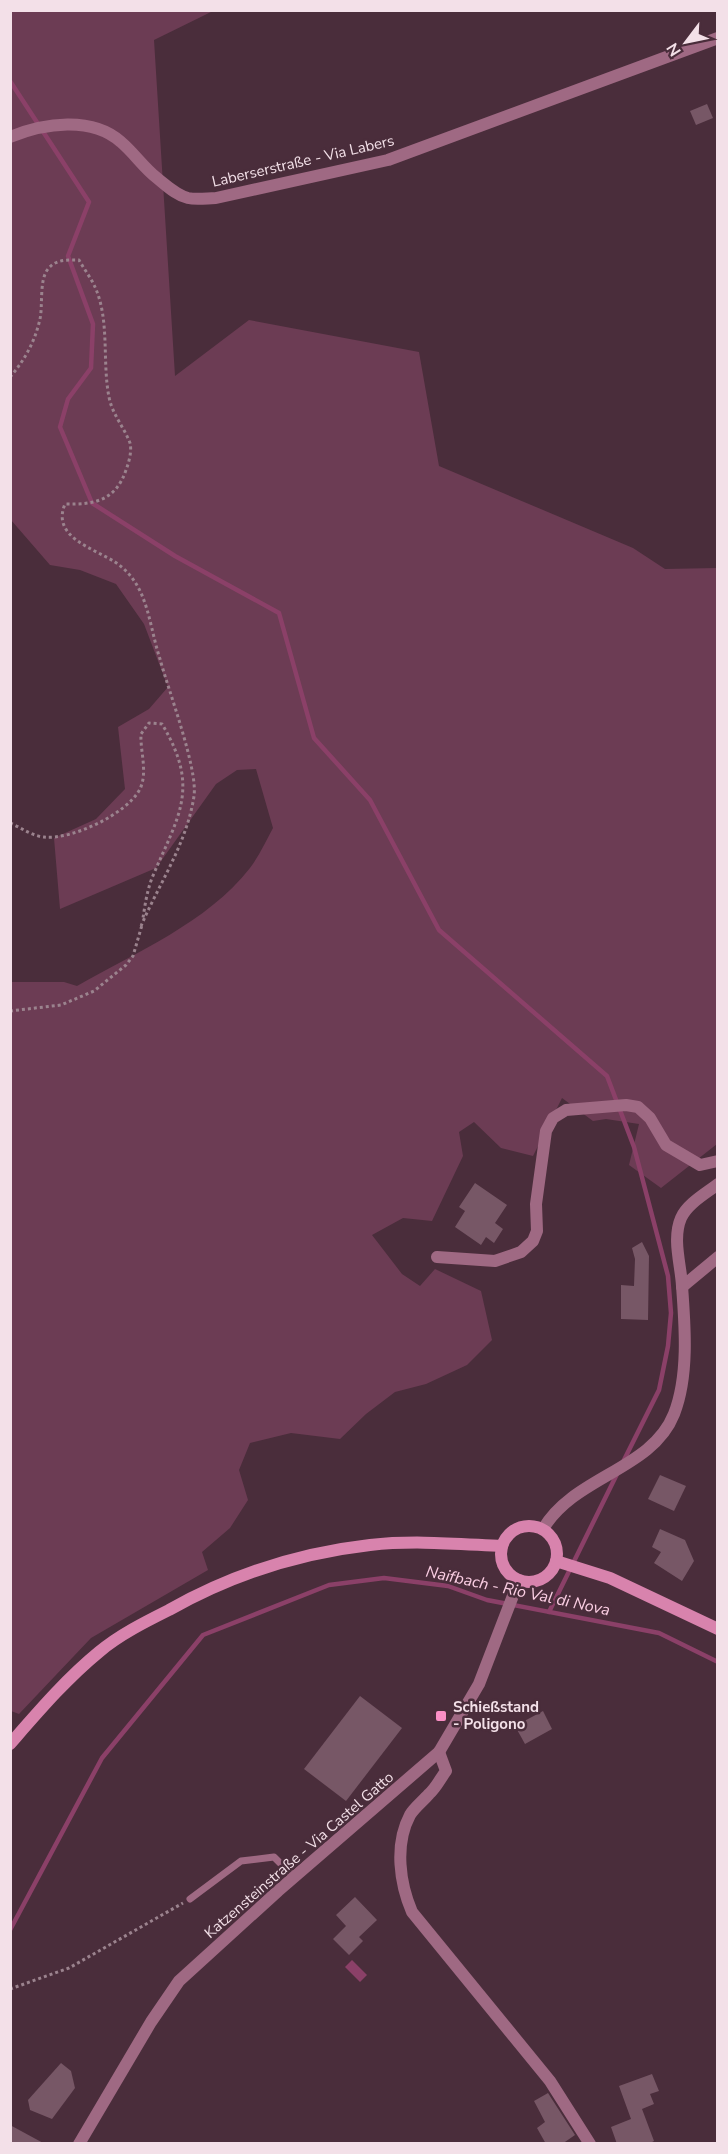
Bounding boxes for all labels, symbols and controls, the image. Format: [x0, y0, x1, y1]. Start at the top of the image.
north arrow [656, 12, 716, 72]
text: N [662, 39, 687, 60]
street label: Laberserstraße - Via Labers [210, 130, 396, 192]
water label: Naifbach - Rio Val di Nova [424, 1561, 612, 1621]
place label: Schießstand - Poligono [453, 1697, 539, 1734]
marker: Schießstand - Poligono [434, 1709, 448, 1723]
street label: Katzensteinstraße - Via Castel Gatto [200, 1767, 398, 1943]

